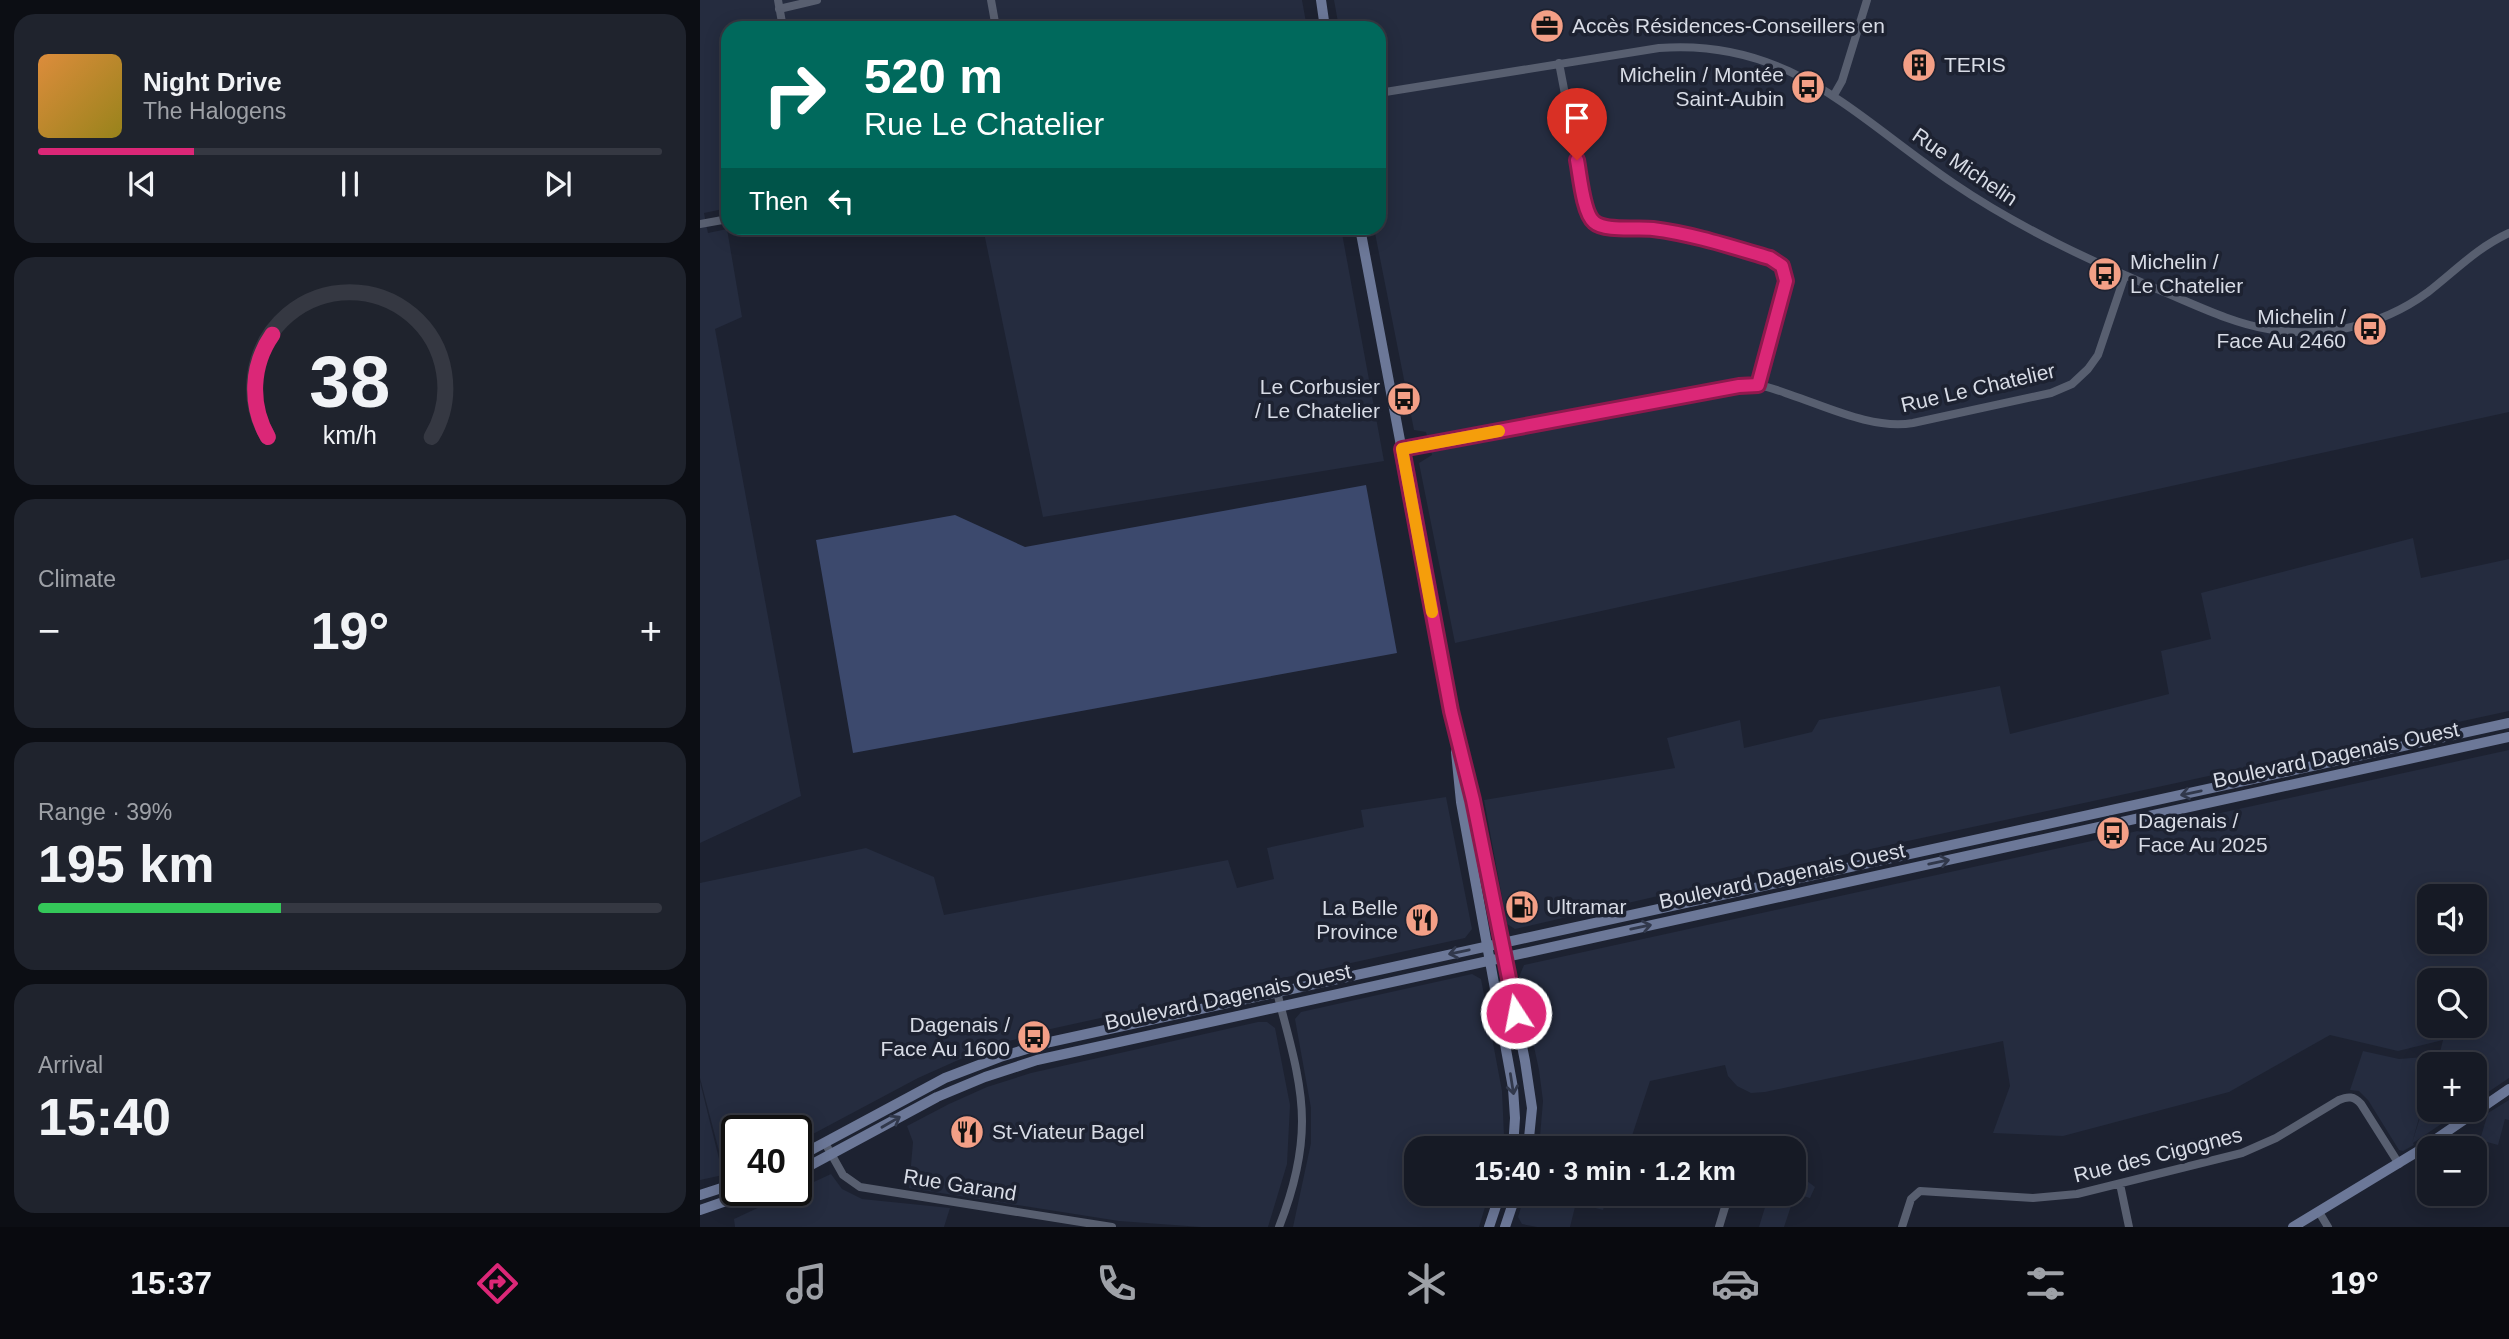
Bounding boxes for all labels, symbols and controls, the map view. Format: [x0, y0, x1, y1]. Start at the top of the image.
office icon: Accès Résidences-Conseillers en [1528, 7, 1566, 45]
place label: Accès Résidences-Conseillers en [1572, 14, 1885, 37]
building icon: TERIS [1900, 46, 1938, 84]
icon: right [749, 49, 840, 140]
text: 520 m [864, 49, 1003, 103]
place label: TERIS [1944, 53, 2006, 76]
place label: Michelin / Montée Saint-Aubin [1619, 63, 1784, 110]
text: Night Drive [143, 67, 282, 97]
bus stop icon: Michelin / Montée Saint-Aubin [1789, 68, 1827, 106]
pin [1547, 88, 1607, 160]
text: The Halogens [143, 98, 286, 124]
icon: arrive [1558, 99, 1596, 137]
text: Rue Le Chatelier [864, 106, 1104, 142]
street label: Rue Michelin [1909, 123, 2022, 210]
icon: previous [123, 165, 161, 203]
icon: pause [331, 165, 369, 203]
icon: next [539, 165, 577, 203]
icon: left [822, 182, 860, 220]
text: Then [749, 186, 808, 216]
place label: Michelin / Le Chatelier [2130, 250, 2243, 297]
bus stop icon: Michelin / Le Chatelier [2086, 255, 2124, 293]
place label: Michelin / Face Au 2460 [2216, 305, 2346, 352]
bus stop icon: Michelin / Face Au 2460 [2351, 310, 2389, 348]
text: 38 [310, 341, 390, 422]
street label: Rue Le Chatelier [1899, 359, 2057, 416]
place label: Le Corbusier / Le Chatelier [1255, 375, 1380, 422]
bus stop icon: Le Corbusier / Le Chatelier [1385, 380, 1423, 418]
text: km/h [323, 421, 377, 449]
text: Climate [38, 566, 116, 592]
text: 19° [311, 602, 389, 660]
text: − [38, 610, 60, 652]
text: + [640, 610, 662, 652]
street label: Boulevard Dagenais Ouest [2211, 717, 2461, 792]
one-way arrow [2180, 786, 2203, 800]
text: Range · 39% [38, 799, 172, 825]
place label: Dagenais / Face Au 2025 [2138, 809, 2268, 856]
bus stop icon: Dagenais / Face Au 2025 [2094, 814, 2132, 852]
text: 195 km [38, 835, 214, 893]
street label: Boulevard Dagenais Ouest [1657, 838, 1907, 913]
one-way arrow [1927, 854, 1950, 868]
map controls [2417, 884, 2487, 1206]
button: sound [2417, 884, 2487, 954]
fuel station icon: Ultramar [1503, 888, 1541, 926]
place label: Ultramar [1546, 895, 1627, 918]
place label: La Belle Province [1316, 896, 1398, 943]
restaurant icon: La Belle Province [1403, 901, 1441, 939]
one-way arrow [1629, 919, 1652, 933]
one-way arrow [1448, 946, 1471, 960]
street label: Boulevard Dagenais Ouest [1103, 959, 1353, 1034]
button: search [2417, 968, 2487, 1038]
position arrow [1479, 976, 1553, 1050]
place label: Dagenais / Face Au 1600 [880, 1013, 1010, 1060]
bus stop icon: Dagenais / Face Au 1600 [1015, 1018, 1053, 1056]
text: Arrival [38, 1052, 103, 1078]
button: + [2417, 1052, 2487, 1122]
one-way arrow [1506, 1072, 1519, 1094]
text: 15:40 [38, 1088, 171, 1146]
restaurant icon: St-Viateur Bagel [948, 1113, 986, 1151]
speed limit sign: 40 [721, 1115, 812, 1206]
one-way arrow [880, 1115, 900, 1129]
place label: St-Viateur Bagel [992, 1120, 1145, 1143]
street label: Rue des Cigognes [2071, 1122, 2244, 1187]
button: − [2417, 1136, 2487, 1206]
text: 15:40 · 3 min · 1.2 km [1474, 1156, 1736, 1186]
street label: Rue Garand [902, 1164, 1018, 1205]
icon: directions [473, 1259, 522, 1308]
icon: music [782, 1259, 831, 1308]
icon: phone [1092, 1259, 1141, 1308]
icon: climate [1402, 1259, 1451, 1308]
icon: car [1711, 1259, 1760, 1308]
icon: filters [2021, 1259, 2070, 1308]
text: 15:37 [130, 1265, 212, 1301]
text: 19° [2330, 1265, 2379, 1301]

